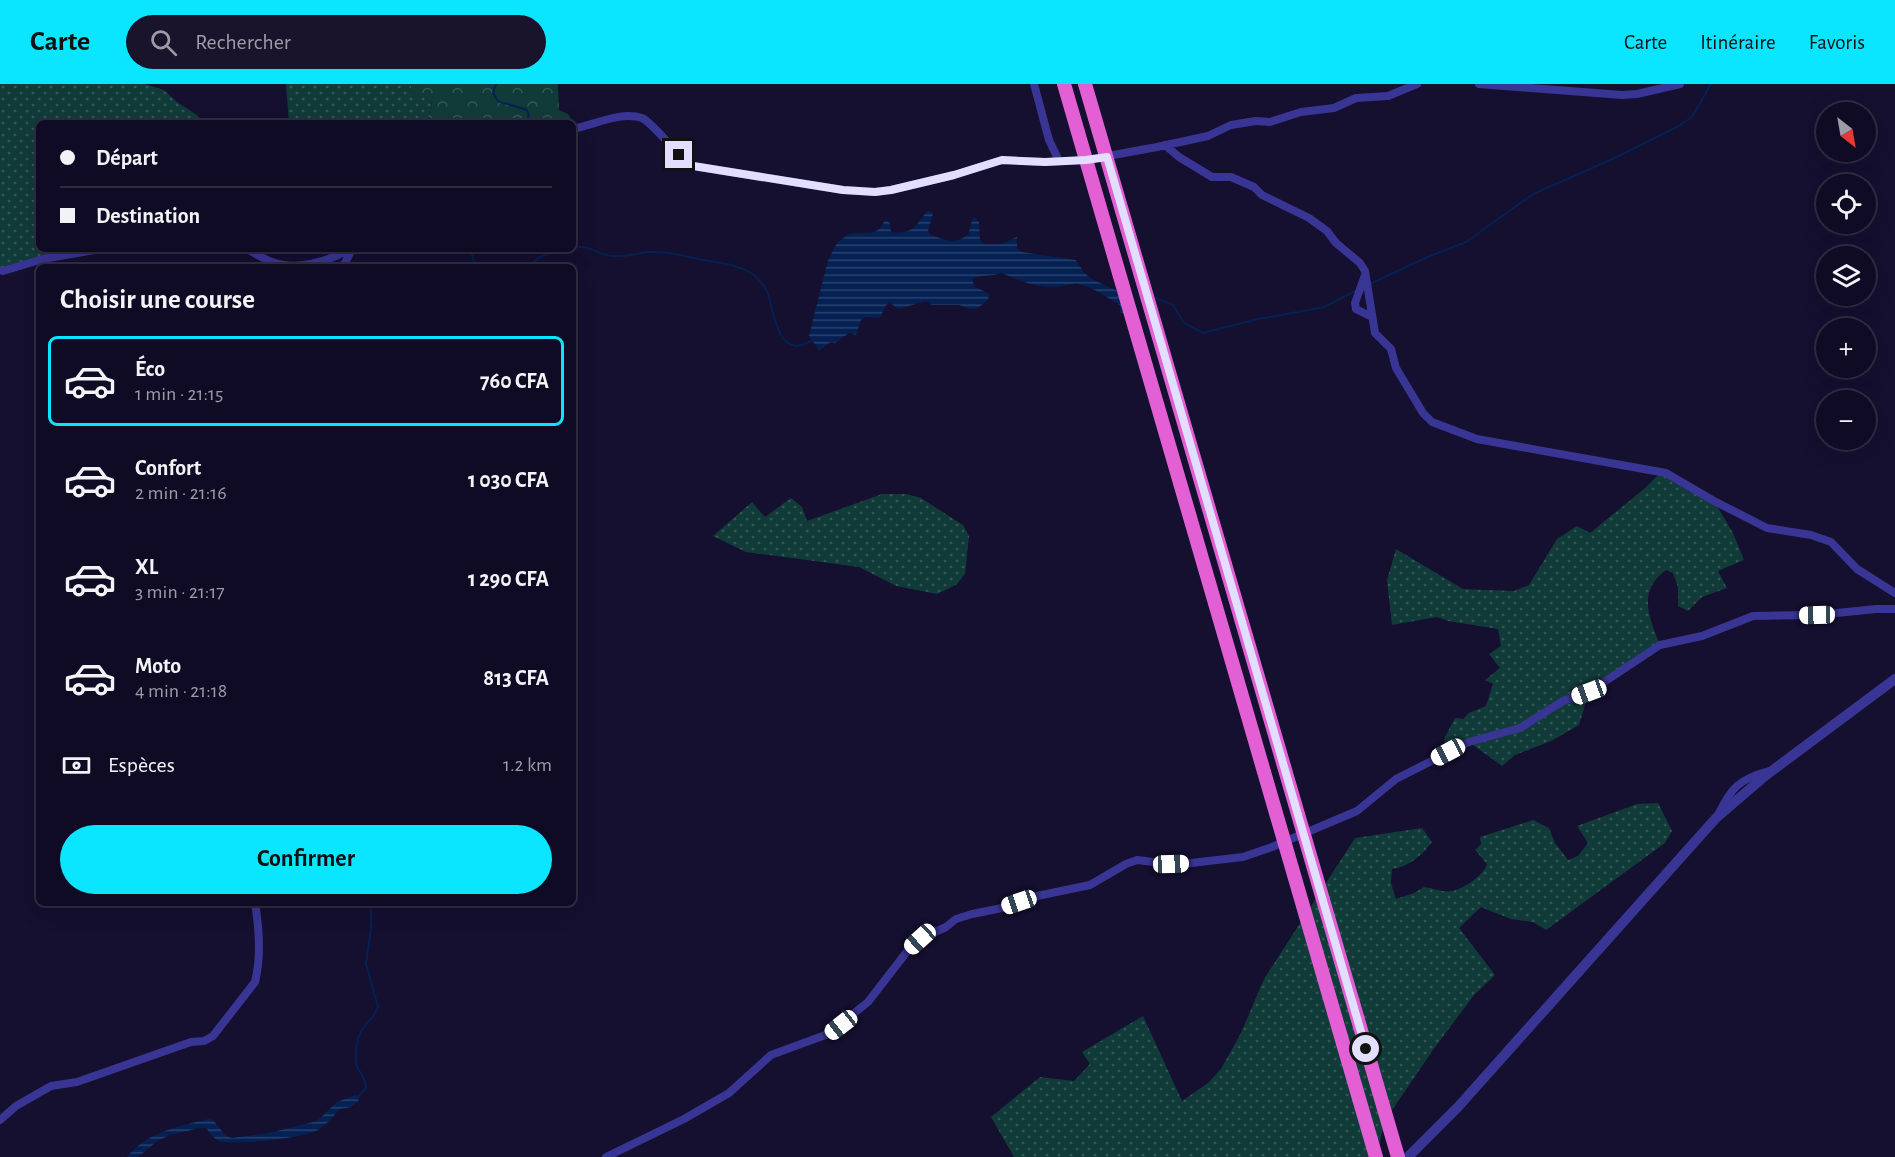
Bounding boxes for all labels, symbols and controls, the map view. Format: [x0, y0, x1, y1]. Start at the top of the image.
search box [126, 15, 546, 69]
icon: search [147, 26, 180, 59]
text: Carte [30, 28, 90, 56]
text: Rechercher [195, 31, 291, 53]
text: Carte [1624, 32, 1667, 53]
text: Itinéraire [1700, 32, 1776, 53]
text: Favoris [1809, 32, 1865, 53]
north arrow [1816, 102, 1876, 162]
map controls [1816, 102, 1876, 450]
route end [665, 141, 692, 168]
text: Départ [96, 147, 158, 169]
button: locate [1816, 174, 1876, 234]
text: Destination [96, 205, 200, 227]
button: layers [1816, 246, 1876, 306]
text: Choisir une course [60, 286, 255, 313]
button: + [1816, 318, 1876, 378]
icon: car [63, 354, 117, 408]
text: Éco [135, 358, 165, 380]
text: 760 CFA [480, 370, 549, 392]
text: 1 min · 21:15 [135, 384, 223, 404]
button: − [1816, 390, 1876, 450]
icon: car [63, 453, 117, 507]
text: Confort [135, 457, 201, 479]
text: 1 030 CFA [468, 469, 549, 491]
text: 2 min · 21:16 [135, 483, 227, 503]
icon: car [63, 552, 117, 606]
text: XL [135, 556, 158, 578]
text: 1 290 CFA [468, 568, 549, 590]
text: 3 min · 21:17 [135, 582, 225, 602]
car [1799, 606, 1835, 624]
icon: car [63, 651, 117, 705]
text: Moto [135, 655, 181, 677]
text: 813 CFA [483, 667, 549, 689]
car [1569, 677, 1609, 707]
text: 4 min · 21:18 [135, 681, 227, 701]
car [1428, 736, 1468, 768]
icon: cash [60, 749, 93, 782]
text: Espèces [108, 754, 175, 776]
text: 1.2 km [503, 755, 552, 775]
button: Confirmer [60, 825, 552, 894]
car [1153, 854, 1189, 874]
car [999, 888, 1039, 916]
car [901, 920, 939, 958]
car [821, 1007, 861, 1043]
route start [1352, 1035, 1379, 1062]

